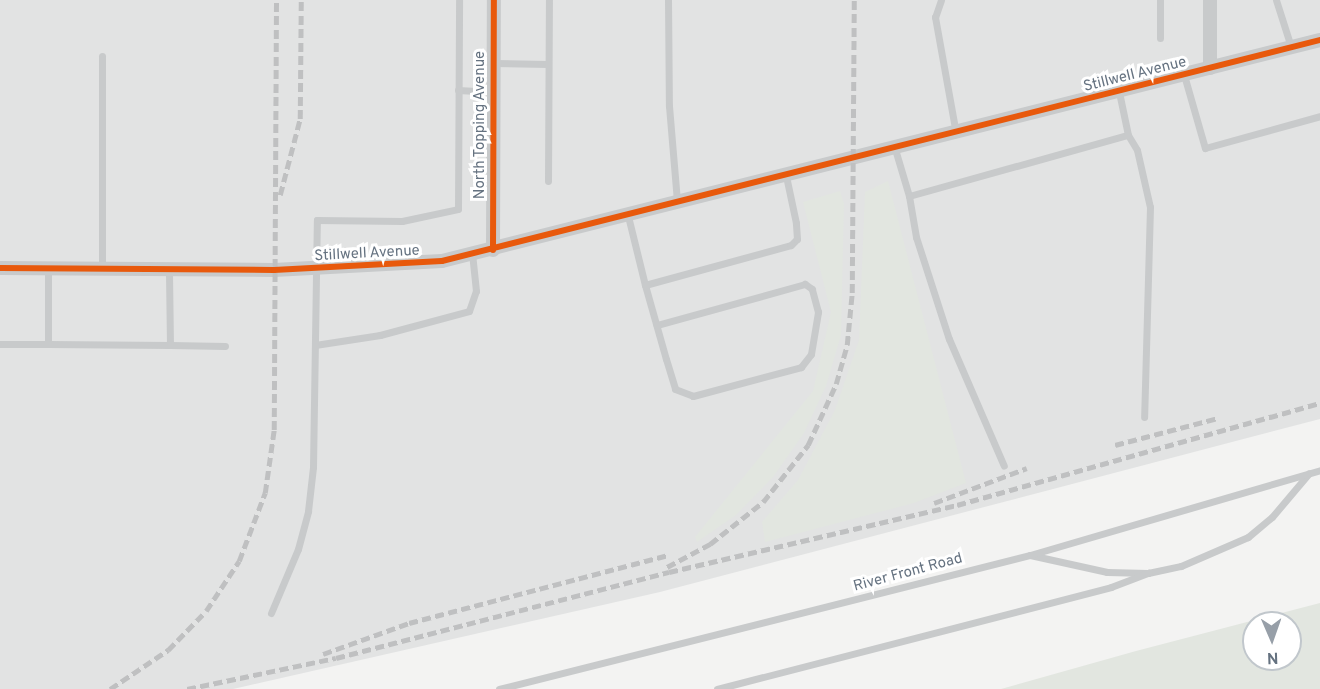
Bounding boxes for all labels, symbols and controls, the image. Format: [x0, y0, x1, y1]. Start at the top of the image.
street label: North Topping Avenue [472, 50, 490, 200]
street label: Stillwell Avenue [1081, 53, 1189, 97]
street label: Stillwell Avenue [314, 242, 420, 266]
street label: River Front Road [851, 550, 965, 596]
north arrow [1242, 611, 1302, 671]
text: N [1266, 647, 1279, 667]

